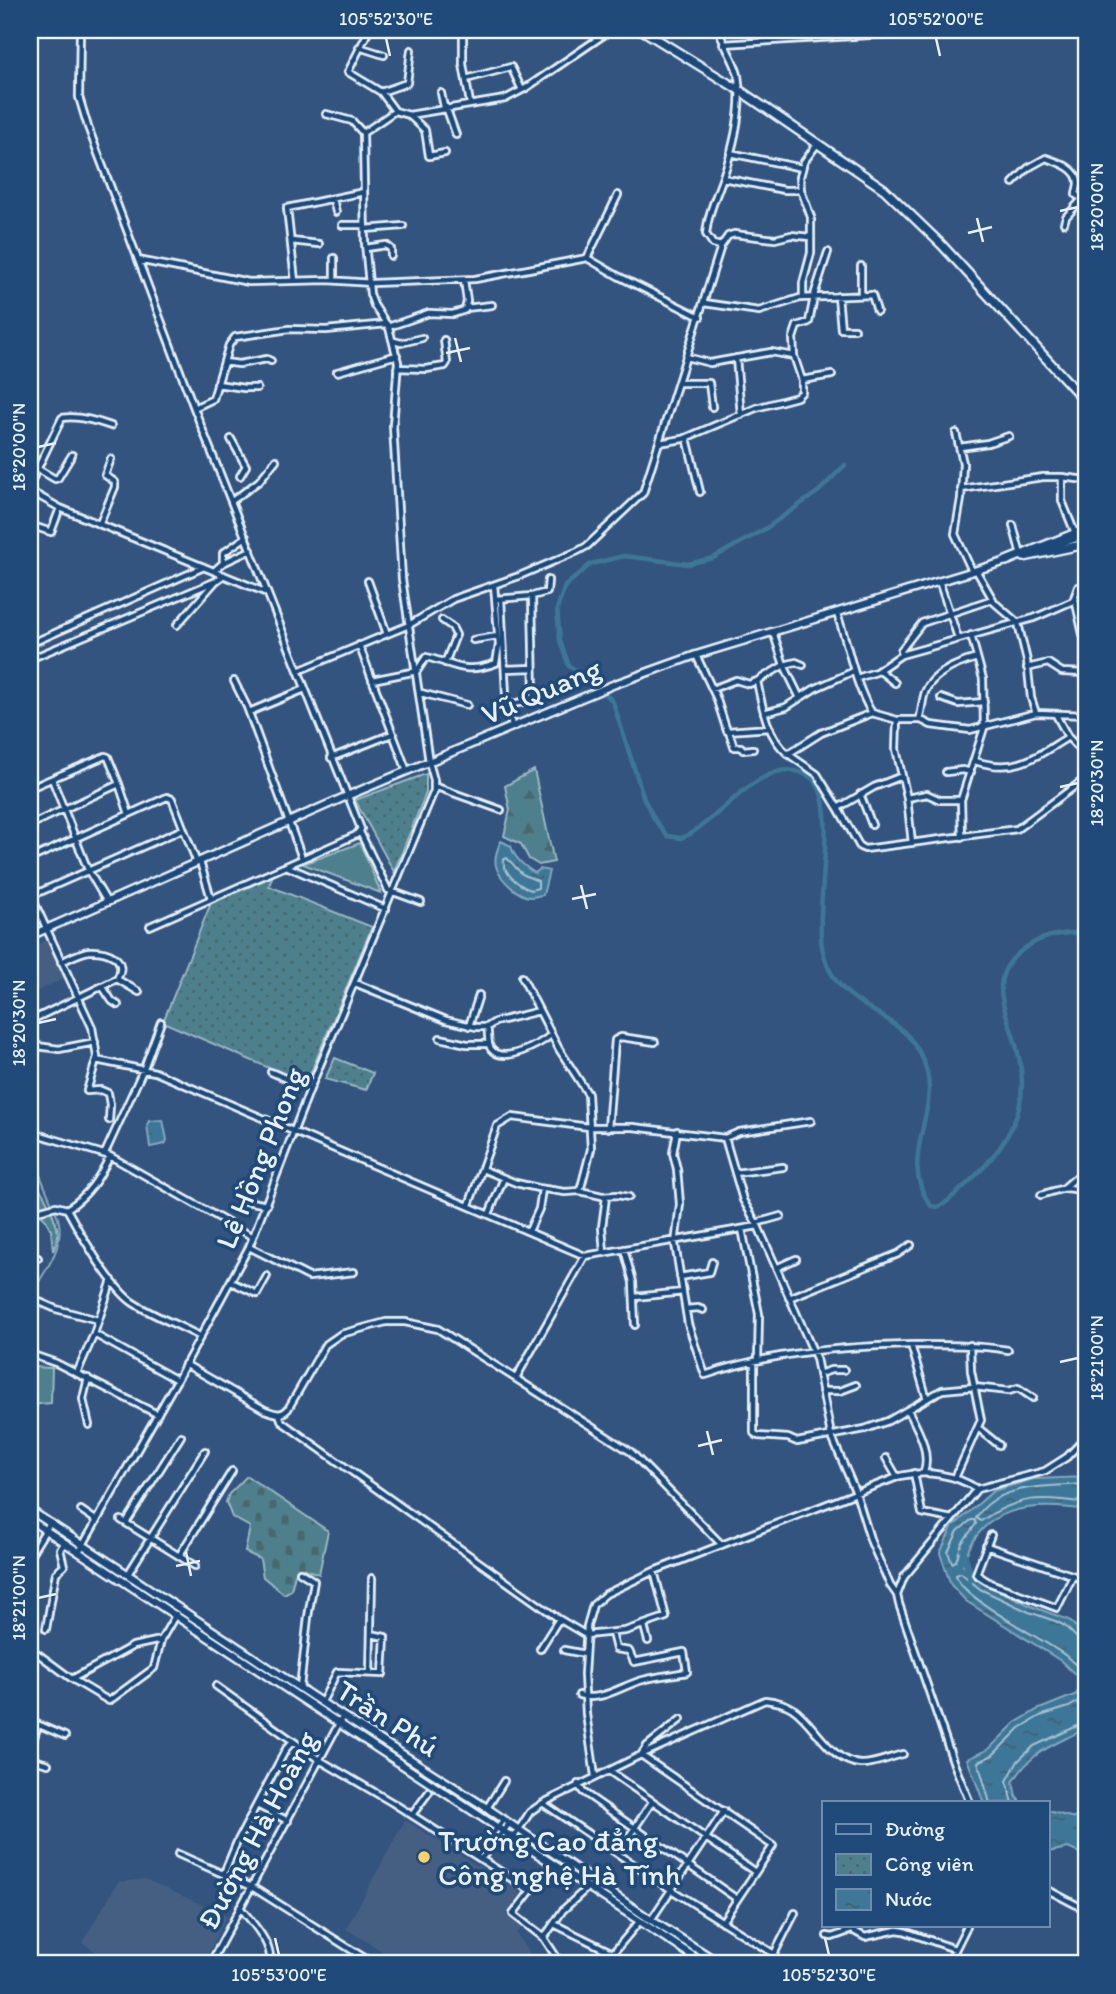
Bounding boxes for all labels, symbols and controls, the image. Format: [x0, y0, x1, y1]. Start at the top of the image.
text: 105°52'30"E [339, 8, 433, 30]
text: 105°52'00"E [888, 8, 984, 30]
text: 18°20'00"N [1086, 163, 1108, 251]
text: 18°20'00"N [8, 403, 30, 491]
street label: Vũ Quang [476, 649, 607, 733]
text: 18°20'30"N [1086, 739, 1108, 827]
text: 18°20'30"N [8, 979, 30, 1067]
street label: Lê Hồng Phong [207, 1061, 313, 1254]
text: 18°21'00"N [1086, 1315, 1108, 1401]
text: 18°21'00"N [8, 1555, 30, 1641]
street label: Trần Phú [330, 1671, 446, 1765]
street label: Đường Hà Hoàng [189, 1724, 325, 1936]
legend [822, 1801, 1050, 1927]
text: Đường [885, 1816, 945, 1841]
place label: Trường Cao đẳng Công nghệ Hà Tĩnh [438, 1822, 680, 1893]
marker: Trường Cao đẳng Công nghệ Hà Tĩnh [416, 1849, 432, 1865]
text: Công viên [885, 1851, 974, 1876]
text: Nước [885, 1886, 932, 1911]
text: 105°53'00"E [231, 1964, 327, 1986]
text: 105°52'30"E [782, 1964, 876, 1986]

